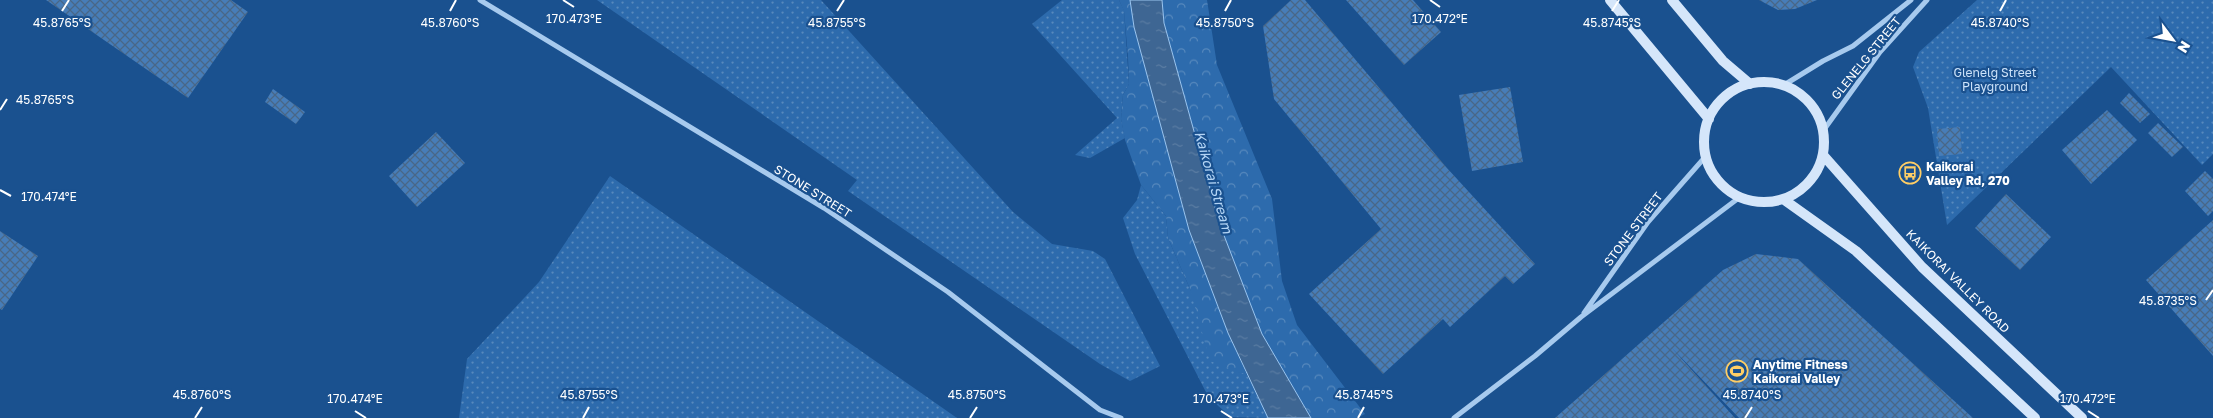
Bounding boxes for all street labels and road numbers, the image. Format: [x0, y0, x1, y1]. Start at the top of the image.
street label: GLENELG STREET [1828, 13, 1904, 102]
street label: STONE STREET [772, 161, 855, 221]
street label: STONE STREET [1600, 189, 1666, 269]
street label: KAIKORAI VALLEY ROAD [1903, 226, 2013, 336]

